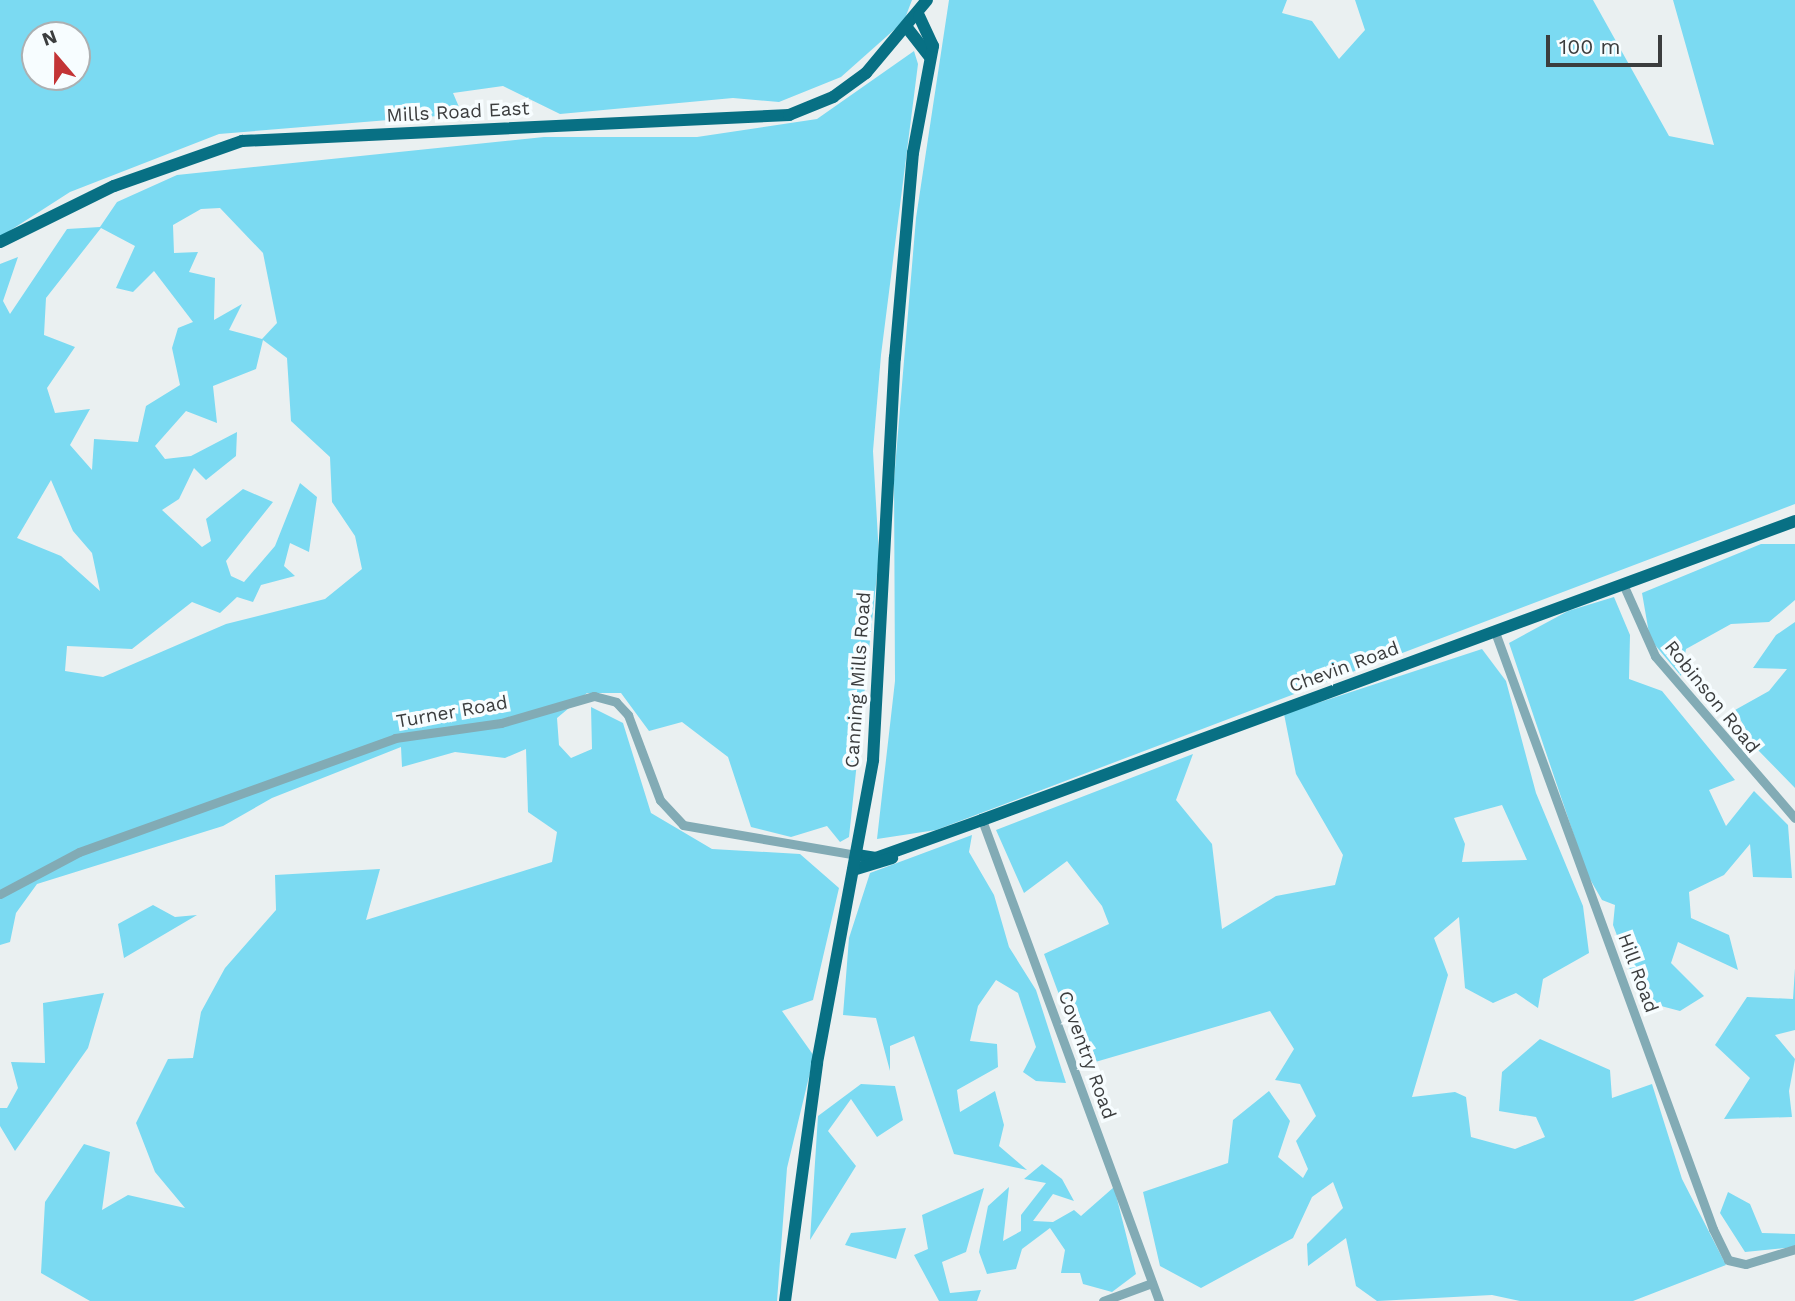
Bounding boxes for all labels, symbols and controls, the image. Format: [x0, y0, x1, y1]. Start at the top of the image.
north arrow [21, 21, 91, 91]
scale bar [1550, 21, 1666, 65]
text: N [39, 24, 60, 51]
text: 100 m [1559, 34, 1621, 59]
street label: Mills Road East [386, 97, 530, 127]
street label: Canning Mills Road [840, 591, 876, 769]
street label: Robinson Road [1660, 636, 1764, 758]
street label: Chevin Road [1286, 637, 1402, 697]
street label: Turner Road [394, 691, 510, 733]
street label: Hill Road [1613, 930, 1663, 1016]
street label: Coventry Road [1053, 988, 1121, 1122]

